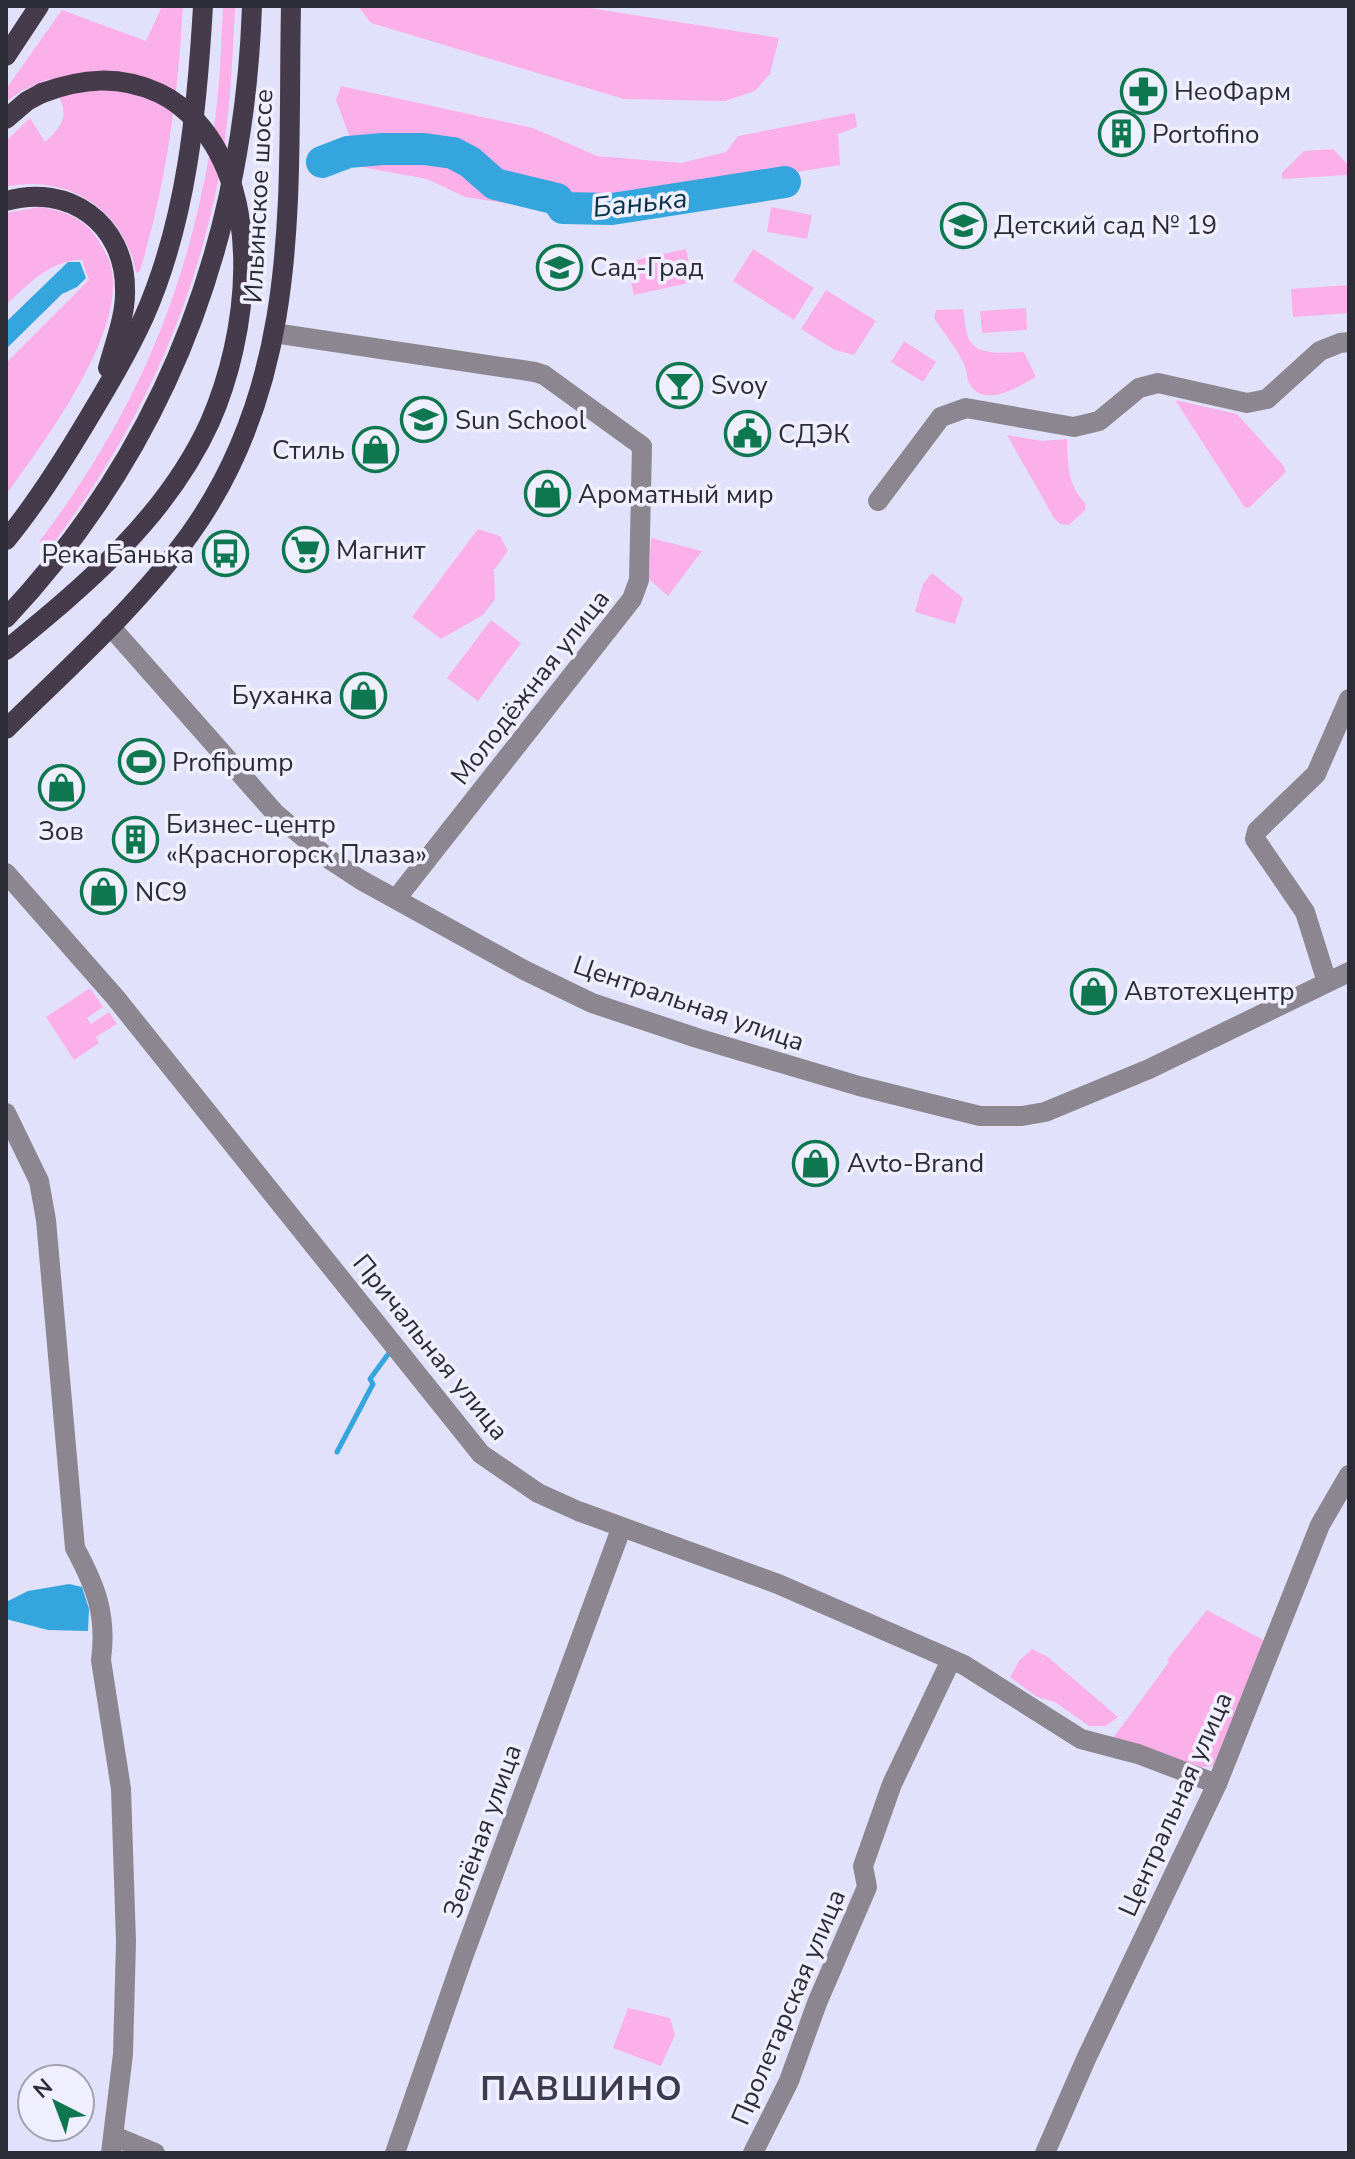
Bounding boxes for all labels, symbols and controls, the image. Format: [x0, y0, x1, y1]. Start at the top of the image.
pharmacy icon: НеоФарм [1119, 67, 1167, 115]
place label: НеоФарм [1174, 74, 1291, 109]
street label: Ильинское шоссе [235, 88, 282, 304]
building icon: Portofino [1097, 110, 1145, 158]
place label: Portofino [1152, 117, 1259, 152]
water label: Банька [591, 179, 689, 227]
school or university icon: Детский сад № 19 [939, 201, 987, 249]
place label: Детский сад № 19 [994, 208, 1217, 243]
school or university icon: Сад-Град [535, 243, 583, 291]
place label: Сад-Град [590, 250, 704, 285]
bar icon: Svoy [656, 361, 704, 409]
place label: Svoy [711, 368, 768, 403]
school or university icon: Sun School [400, 396, 448, 444]
place label: Sun School [455, 403, 587, 438]
public building icon: СДЭК [723, 410, 771, 458]
place label: СДЭК [778, 417, 850, 452]
shop icon: Стиль [352, 426, 400, 474]
place label: Стиль [272, 433, 345, 468]
shop icon: Ароматный мир [523, 470, 571, 518]
place label: Ароматный мир [578, 477, 774, 512]
supermarket icon: Магнит [281, 526, 329, 574]
bus stop icon: Река Банька [201, 530, 249, 578]
place label: Магнит [336, 533, 426, 568]
place label: Река Банька [41, 537, 194, 572]
street label: Молодёжная улица [443, 582, 618, 792]
shop icon: Буханка [340, 671, 388, 719]
place label: Буханка [232, 678, 333, 713]
sports icon: Profipump [117, 738, 165, 786]
place label: Profipump [172, 745, 293, 780]
shop icon: Зов [37, 764, 85, 812]
place label: Бизнес-центр «Красногорск Плаза» [166, 807, 427, 872]
place label: Зов [38, 814, 84, 849]
building icon: Бизнес-центр «Красногорск Плаза» [111, 815, 159, 863]
shop icon: NC9 [80, 868, 128, 916]
place label: NC9 [135, 875, 187, 910]
street label: Центральная улица [569, 947, 809, 1059]
shop icon: Автотехцентр [1069, 967, 1117, 1015]
place label: Автотехцентр [1124, 974, 1295, 1009]
shop icon: Avto-Brand [792, 1139, 840, 1187]
place label: Avto-Brand [847, 1146, 984, 1181]
street label: Причальная улица [345, 1247, 517, 1448]
street label: Центральная улица [1110, 1686, 1241, 1922]
street label: Зелёная улица [435, 1740, 530, 1923]
street label: Пролетарская улица [723, 1884, 854, 2130]
north arrow [16, 2063, 96, 2143]
district label: ПАВШИНО [480, 2066, 684, 2112]
text: N [27, 2072, 59, 2106]

